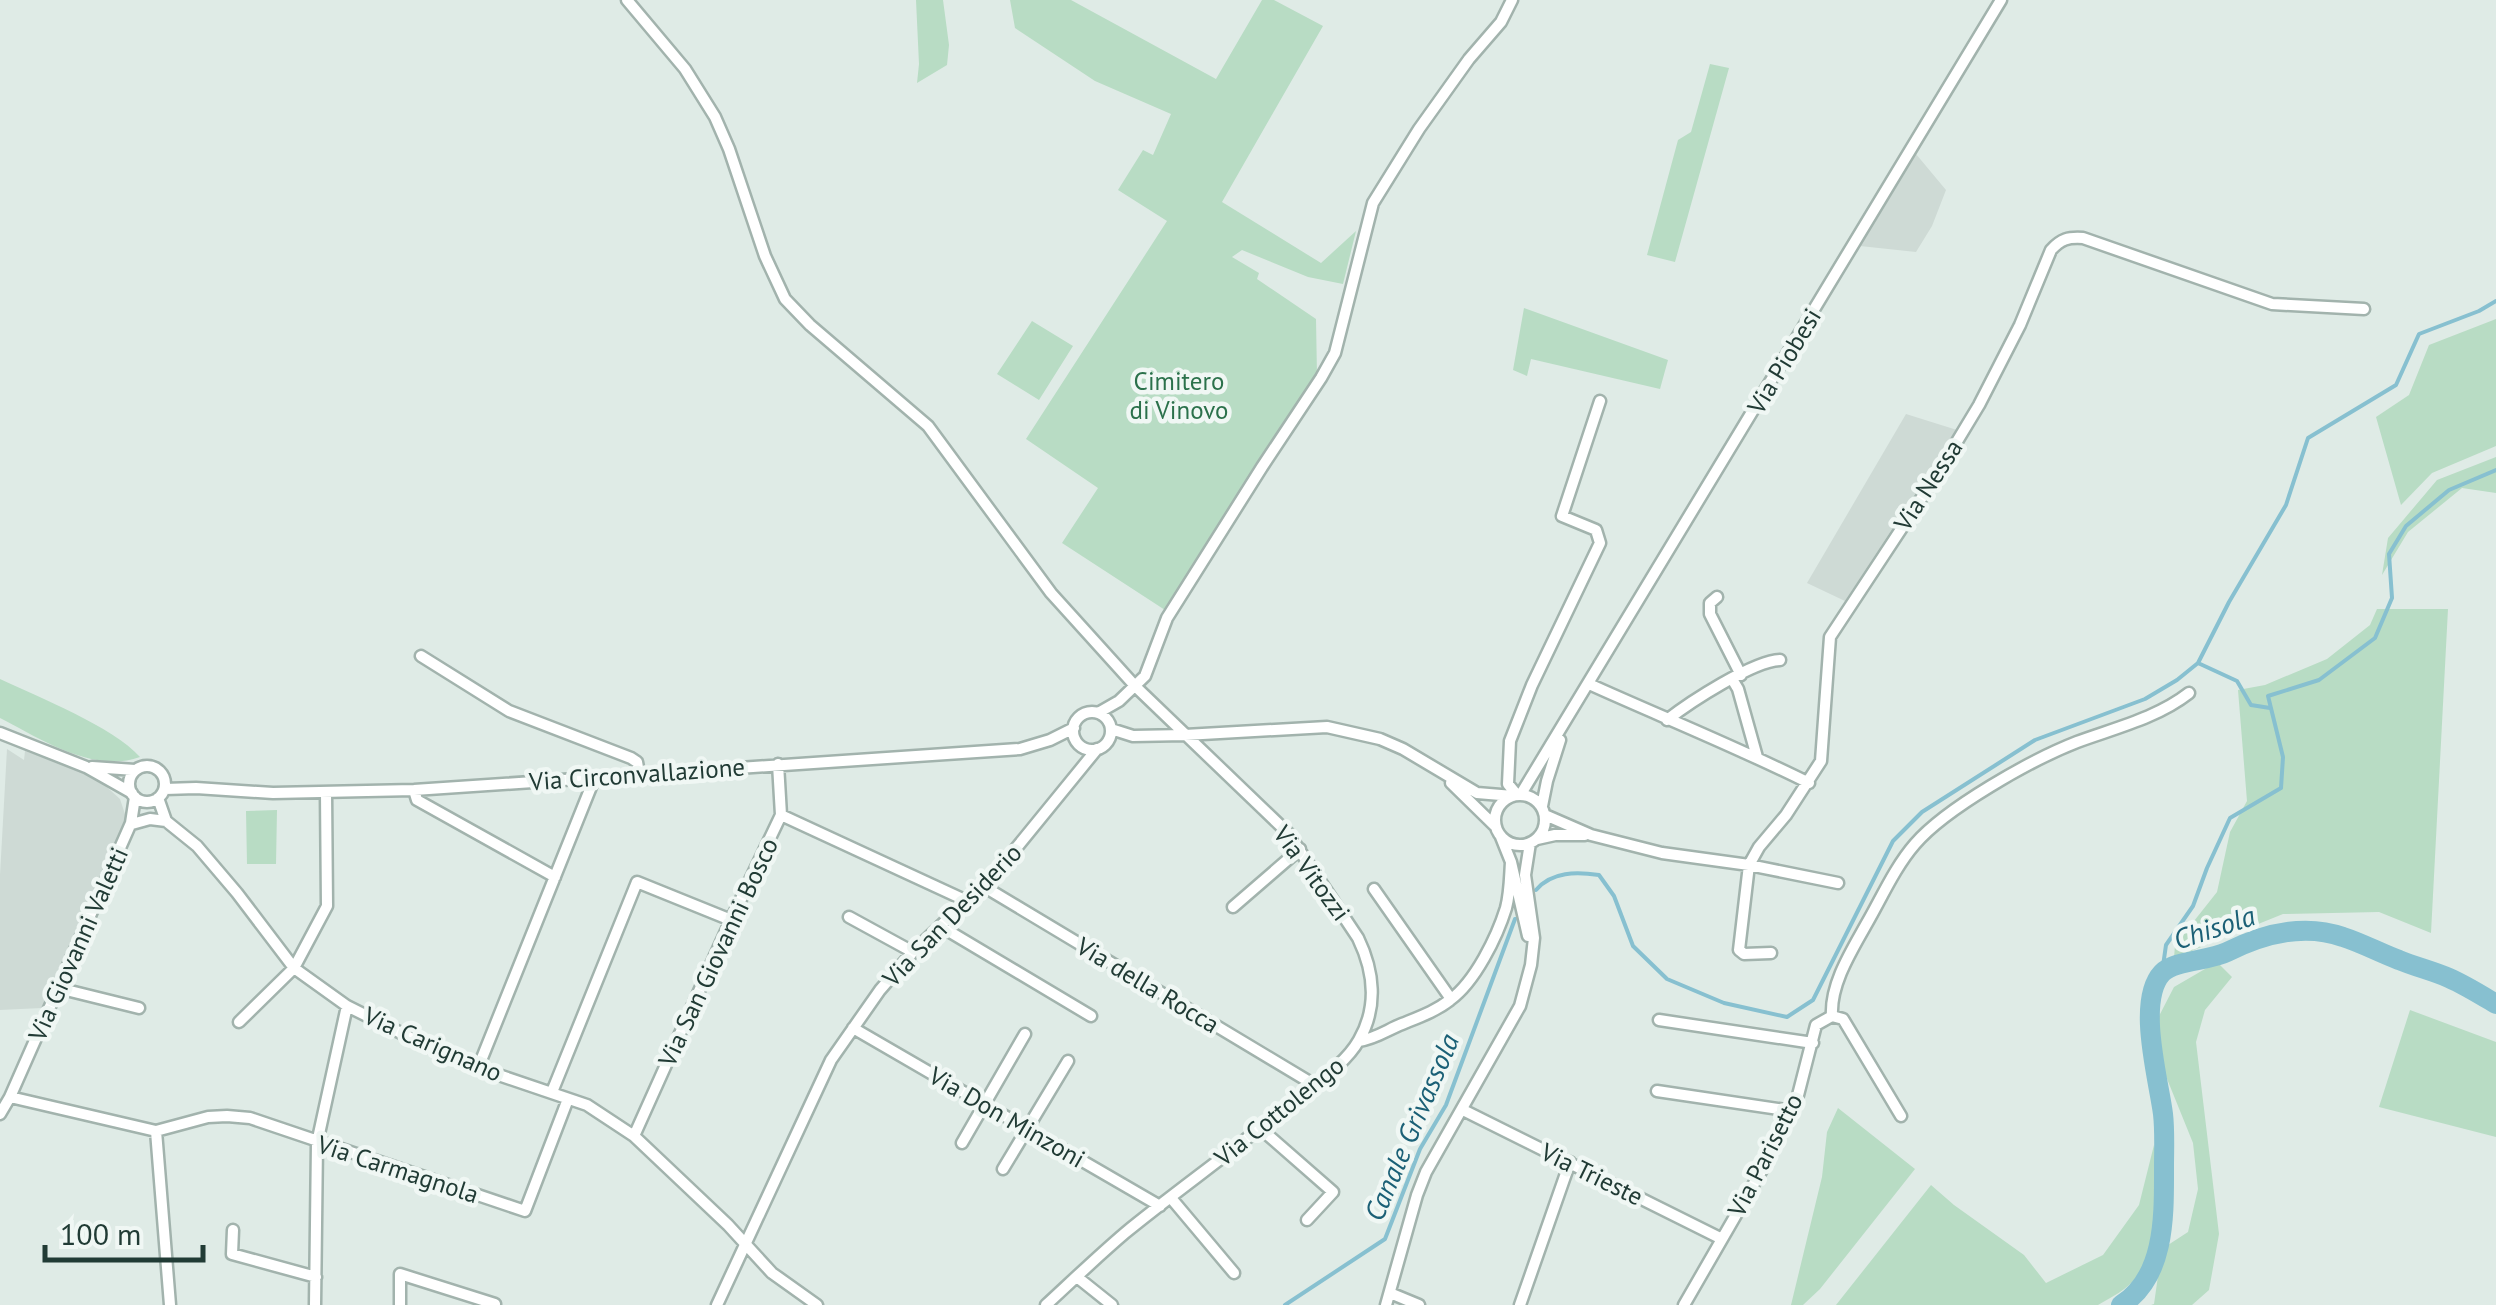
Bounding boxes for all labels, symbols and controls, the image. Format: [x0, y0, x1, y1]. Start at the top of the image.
street label: Via Piobesi [1740, 302, 1828, 420]
park label: Cimitero di Vinovo [1130, 365, 1228, 426]
street label: Via Nessa [1886, 433, 1969, 538]
street label: Via Circonvallazione [527, 750, 746, 798]
street label: Via Vitozzi [1266, 818, 1357, 927]
street label: Via San Giovanni Bosco [650, 832, 785, 1072]
street label: Via San Desiderio [875, 837, 1028, 994]
street label: Via Giovanni Valetti [21, 842, 135, 1047]
water label: Chisola [2169, 896, 2260, 958]
street label: Via della Rocca [1070, 929, 1225, 1040]
street label: Via Carignano [358, 999, 507, 1089]
water label: Canale Grivassola [1355, 1027, 1467, 1226]
street label: Via Cottolengo [1207, 1049, 1350, 1174]
street label: Via Don Minzoni [922, 1059, 1091, 1175]
street label: Via Parisetto [1720, 1088, 1810, 1223]
street label: Via Carmagnola [312, 1128, 483, 1210]
street label: Via Trieste [1535, 1135, 1648, 1212]
scale bar [45, 1200, 202, 1262]
text: 100 m [60, 1214, 141, 1253]

